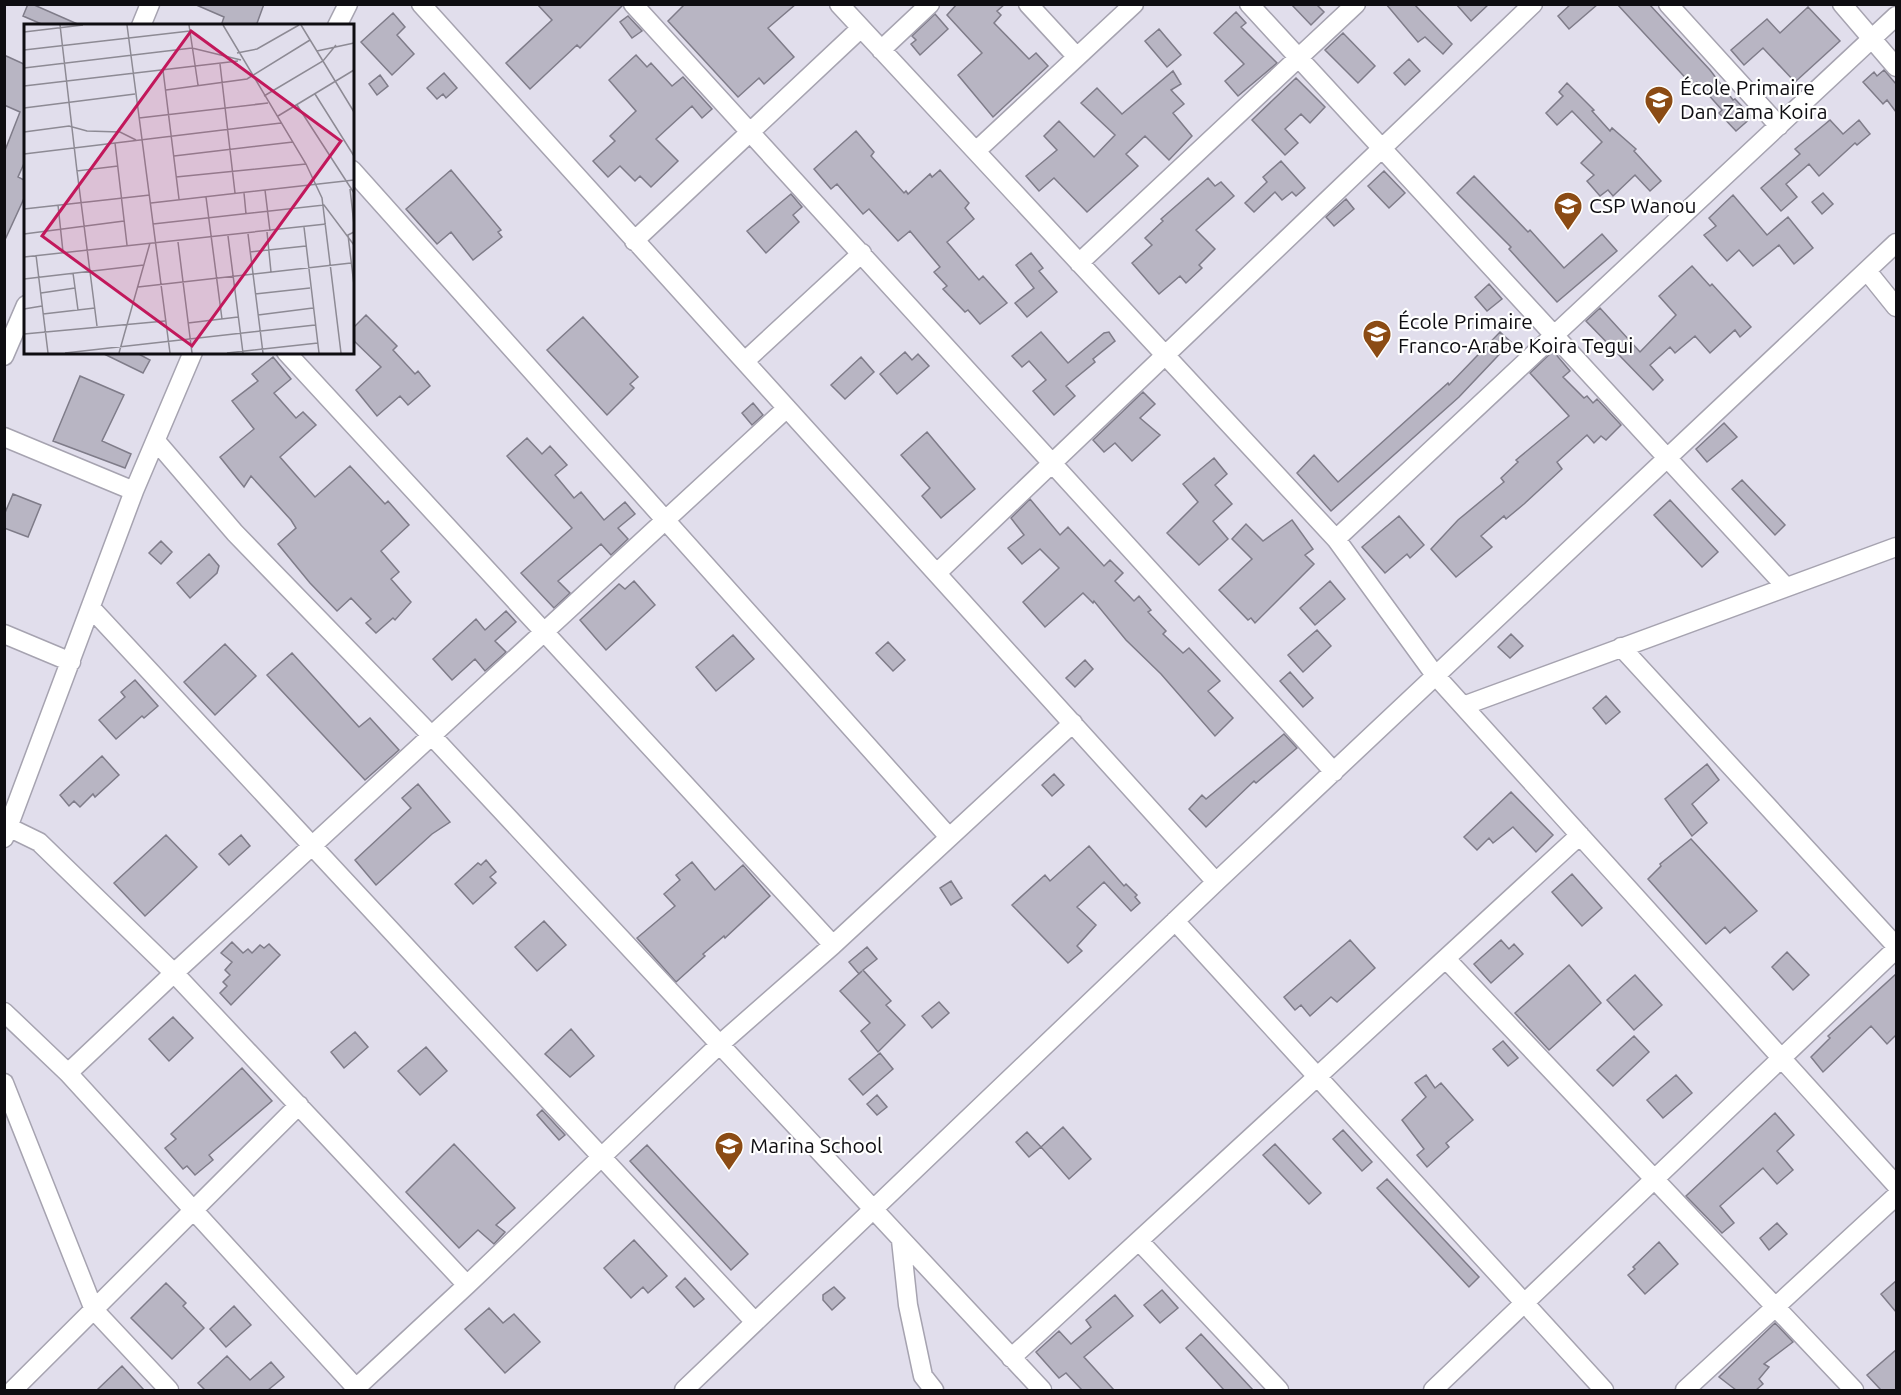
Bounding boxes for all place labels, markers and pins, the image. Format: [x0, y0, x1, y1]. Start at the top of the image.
place label: École Primaire Dan Zama Koira [1680, 75, 1827, 123]
school or university icon: École Primaire Dan Zama Koira [1643, 84, 1675, 126]
school or university icon: CSP Wanou [1552, 190, 1584, 232]
place label: CSP Wanou [1589, 193, 1697, 217]
place label: École Primaire Franco-Arabe Koira Tegui [1398, 309, 1633, 357]
school or university icon: École Primaire Franco-Arabe Koira Tegui [1361, 318, 1393, 360]
school or university icon: Marina School [713, 1130, 745, 1172]
place label: Marina School [750, 1133, 883, 1157]

